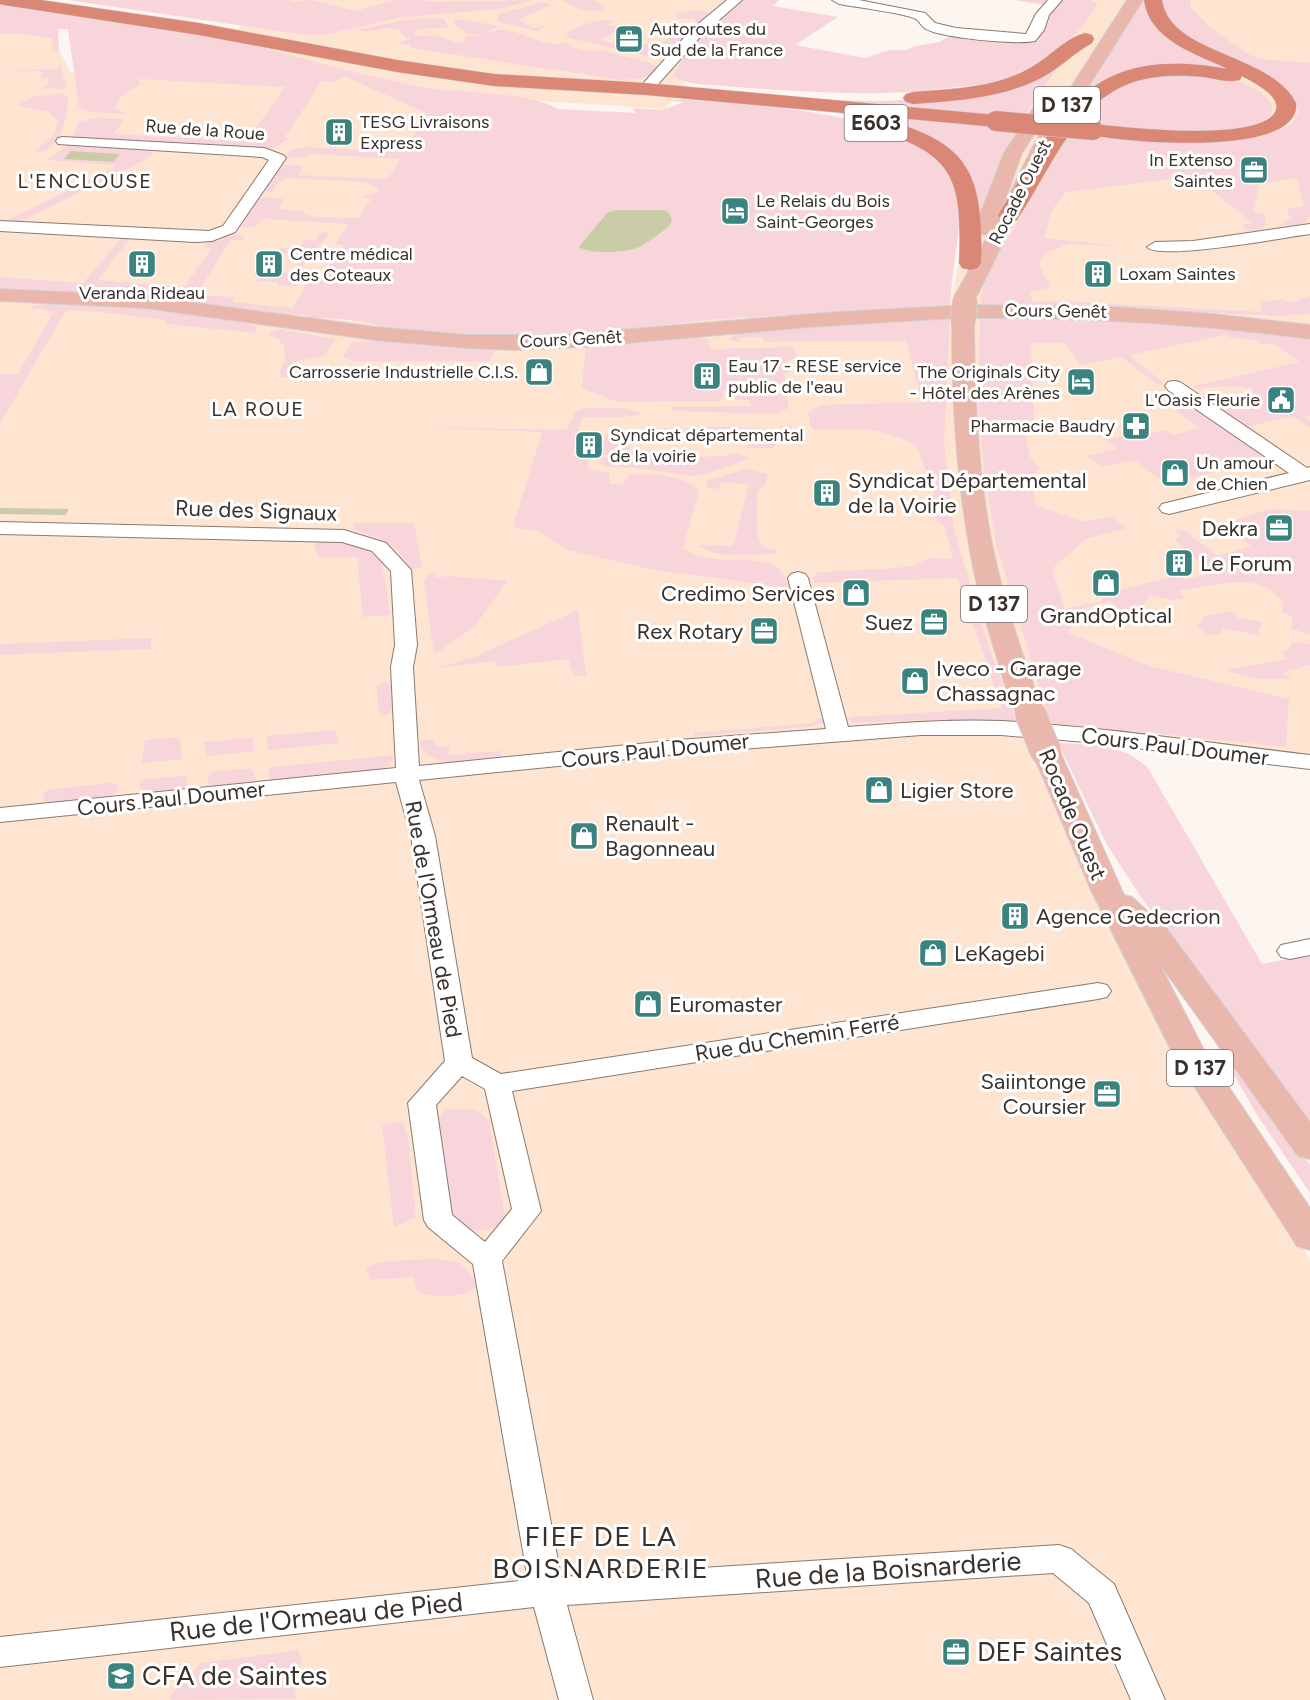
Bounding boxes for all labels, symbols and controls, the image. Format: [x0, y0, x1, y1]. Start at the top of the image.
place label: Autoroutes du Sud de la France [650, 18, 783, 61]
office icon: Autoroutes du Sud de la France [613, 23, 645, 55]
road number: D 137 [1034, 87, 1100, 123]
road number: E603 [844, 105, 908, 141]
place label: TESG Livraisons Express [360, 111, 489, 154]
street label: Rue de la Roue [145, 115, 266, 145]
building icon: TESG Livraisons Express [323, 116, 355, 148]
street label: Rocade Ouest [984, 136, 1056, 248]
place label: In Extenso Saintes [1149, 149, 1233, 192]
office icon: In Extenso Saintes [1238, 154, 1270, 186]
district label: L'ENCLOUSE [18, 169, 152, 193]
place label: Le Relais du Bois Saint-Georges [756, 190, 890, 233]
hotel icon: Le Relais du Bois Saint-Georges [719, 195, 751, 227]
place label: Centre médical des Coteaux [290, 243, 413, 286]
building icon: Veranda Rideau [126, 248, 158, 280]
building icon: Centre médical des Coteaux [253, 248, 285, 280]
building icon: Loxam Saintes [1082, 258, 1114, 290]
place label: Loxam Saintes [1119, 263, 1236, 285]
place label: Veranda Rideau [79, 282, 205, 304]
street label: Cours Genêt [1005, 299, 1108, 323]
street label: Cours Genêt [519, 325, 623, 353]
place label: Eau 17 - RESE service public de l'eau [728, 355, 901, 398]
shop icon: Carrosserie Industrielle C.I.S. [523, 356, 555, 388]
building icon: Eau 17 - RESE service public de l'eau [691, 360, 723, 392]
place label: Carrosserie Industrielle C.I.S. [289, 361, 518, 383]
place label: The Originals City - Hôtel des Arènes [910, 361, 1061, 404]
hotel icon: The Originals City - Hôtel des Arènes [1065, 366, 1097, 398]
public building icon: L'Oasis Fleurie [1265, 384, 1297, 416]
place label: L'Oasis Fleurie [1145, 389, 1260, 411]
district label: LA ROUE [211, 397, 305, 421]
pharmacy icon: Pharmacie Baudry [1120, 410, 1152, 442]
place label: Pharmacie Baudry [970, 415, 1116, 437]
place label: Syndicat départemental de la voirie [610, 424, 803, 467]
building icon: Syndicat départemental de la voirie [573, 429, 605, 461]
place label: Un amour de Chien [1196, 452, 1274, 495]
shop icon: Un amour de Chien [1159, 457, 1191, 489]
place label: Syndicat Départemental de la Voirie [848, 467, 1087, 519]
building icon: Syndicat Départemental de la Voirie [811, 477, 843, 509]
street label: Rue des Signaux [175, 494, 338, 527]
office icon: Dekra [1263, 512, 1295, 544]
place label: Dekra [1202, 515, 1258, 542]
building icon: Le Forum [1163, 547, 1195, 579]
place label: Le Forum [1200, 550, 1292, 577]
shop icon: GrandOptical [1090, 567, 1122, 599]
shop icon: Credimo Services [840, 577, 872, 609]
place label: Credimo Services [661, 580, 835, 607]
road number: D 137 [961, 586, 1027, 622]
place label: GrandOptical [1040, 602, 1172, 629]
office icon: Suez [918, 606, 950, 638]
place label: Suez [864, 609, 913, 636]
office icon: Rex Rotary [748, 615, 780, 647]
place label: Rex Rotary [636, 618, 743, 645]
place label: Iveco - Garage Chassagnac [936, 655, 1081, 707]
shop icon: Iveco - Garage Chassagnac [899, 665, 931, 697]
street label: Cours Paul Doumer [1080, 722, 1271, 771]
street label: Cours Paul Doumer [560, 727, 751, 774]
street label: Rocade Ouest [1033, 745, 1112, 884]
shop icon: Ligier Store [863, 774, 895, 806]
street label: Cours Paul Doumer [76, 775, 267, 822]
place label: Ligier Store [900, 777, 1013, 804]
street label: Rue de l'Ormeau de Pied [399, 798, 468, 1040]
place label: Renault - Bagonneau [605, 810, 715, 862]
shop icon: Renault - Bagonneau [568, 820, 600, 852]
building icon: Agence Gedecrion [999, 900, 1031, 932]
place label: Agence Gedecrion [1036, 903, 1220, 930]
shop icon: LeKagebi [917, 937, 949, 969]
place label: LeKagebi [954, 940, 1045, 967]
shop icon: Euromaster [632, 988, 664, 1020]
place label: Euromaster [669, 991, 783, 1018]
street label: Rue du Chemin Ferré [693, 1008, 901, 1067]
road number: D 137 [1167, 1050, 1233, 1086]
place label: Saiintonge Coursier [981, 1068, 1087, 1120]
office icon: Saiintonge Coursier [1091, 1078, 1123, 1110]
district label: FIEF DE LA BOISNARDERIE [492, 1519, 710, 1585]
street label: Rue de la Boisnarderie [754, 1544, 1022, 1595]
street label: Rue de l'Ormeau de Pied [168, 1585, 464, 1648]
place label: DEF Saintes [977, 1635, 1122, 1668]
office icon: DEF Saintes [940, 1636, 972, 1668]
place label: CFA de Saintes [142, 1659, 327, 1692]
school or university icon: CFA de Saintes [105, 1660, 137, 1692]

